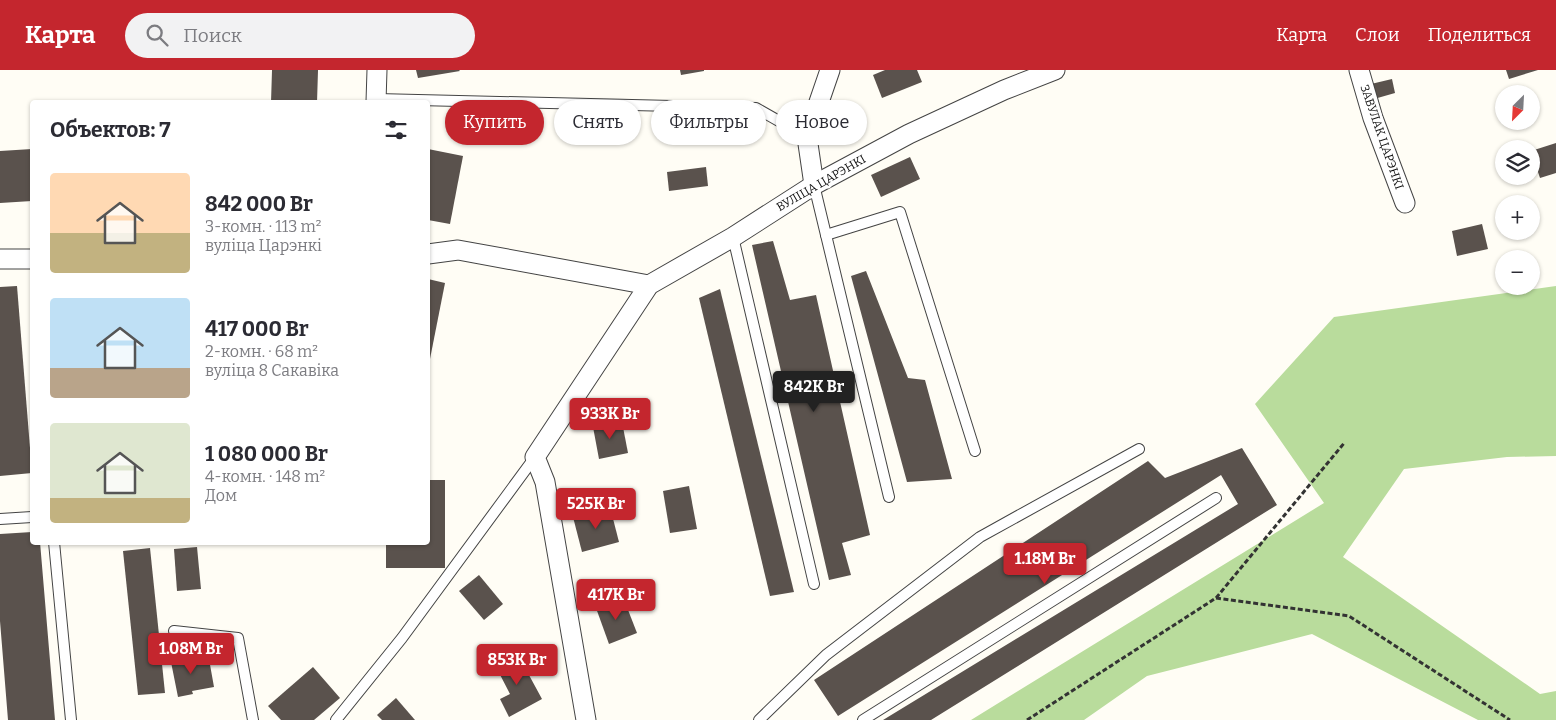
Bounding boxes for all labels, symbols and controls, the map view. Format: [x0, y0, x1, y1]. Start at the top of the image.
search box [125, 13, 475, 58]
text: Карта [25, 21, 95, 49]
icon: search [143, 21, 171, 49]
text: Поиск [183, 24, 242, 47]
text: Карта [1276, 24, 1327, 46]
text: Слои [1355, 24, 1400, 46]
text: Поделиться [1428, 24, 1531, 46]
street label: ЗАВУЛАК ЦАРЭНКІ [1358, 83, 1406, 191]
north arrow [1495, 85, 1540, 130]
map controls [1495, 85, 1540, 295]
chip: Купить [445, 100, 544, 145]
chip: Снять [554, 100, 641, 145]
chip: Фильтры [651, 100, 766, 145]
chip: Новое [776, 100, 867, 145]
icon: filters [382, 116, 410, 144]
text: Объектов: 7 [50, 117, 170, 143]
button: layers [1495, 140, 1540, 185]
street label: ВУЛІЦА ЦАРЭНКІ [774, 152, 868, 214]
text: 842 000 Br [205, 191, 313, 217]
icon: home [90, 193, 150, 253]
button: + [1495, 195, 1540, 240]
text: 3-комн. · 113 m² [205, 217, 322, 236]
text: вуліца Царэнкі [205, 236, 322, 255]
button: − [1495, 250, 1540, 295]
text: 417 000 Br [205, 316, 309, 342]
icon: home [90, 318, 150, 378]
text: 2-комн. · 68 m² [205, 342, 318, 361]
text: вуліца 8 Сакавіка [205, 361, 339, 380]
pin: 842K Br [768, 370, 860, 413]
text: 842K Br [784, 377, 844, 396]
pin: 933K Br [564, 398, 656, 440]
text: 933K Br [581, 404, 639, 423]
text: 1 080 000 Br [205, 441, 328, 467]
icon: home [90, 443, 150, 503]
text: 4-комн. · 148 m² [205, 467, 325, 486]
text: Дом [205, 486, 237, 505]
pin: 525K Br [550, 488, 642, 530]
text: 525K Br [567, 494, 625, 513]
pin: 1.18M Br [993, 542, 1097, 585]
text: 1.18M Br [1014, 549, 1076, 568]
pin: 417K Br [570, 578, 662, 621]
text: 417K Br [587, 585, 645, 604]
pin: 1.08M Br [139, 632, 243, 675]
text: 1.08M Br [159, 639, 223, 658]
pin: 853K Br [471, 644, 563, 686]
text: 853K Br [488, 650, 546, 669]

